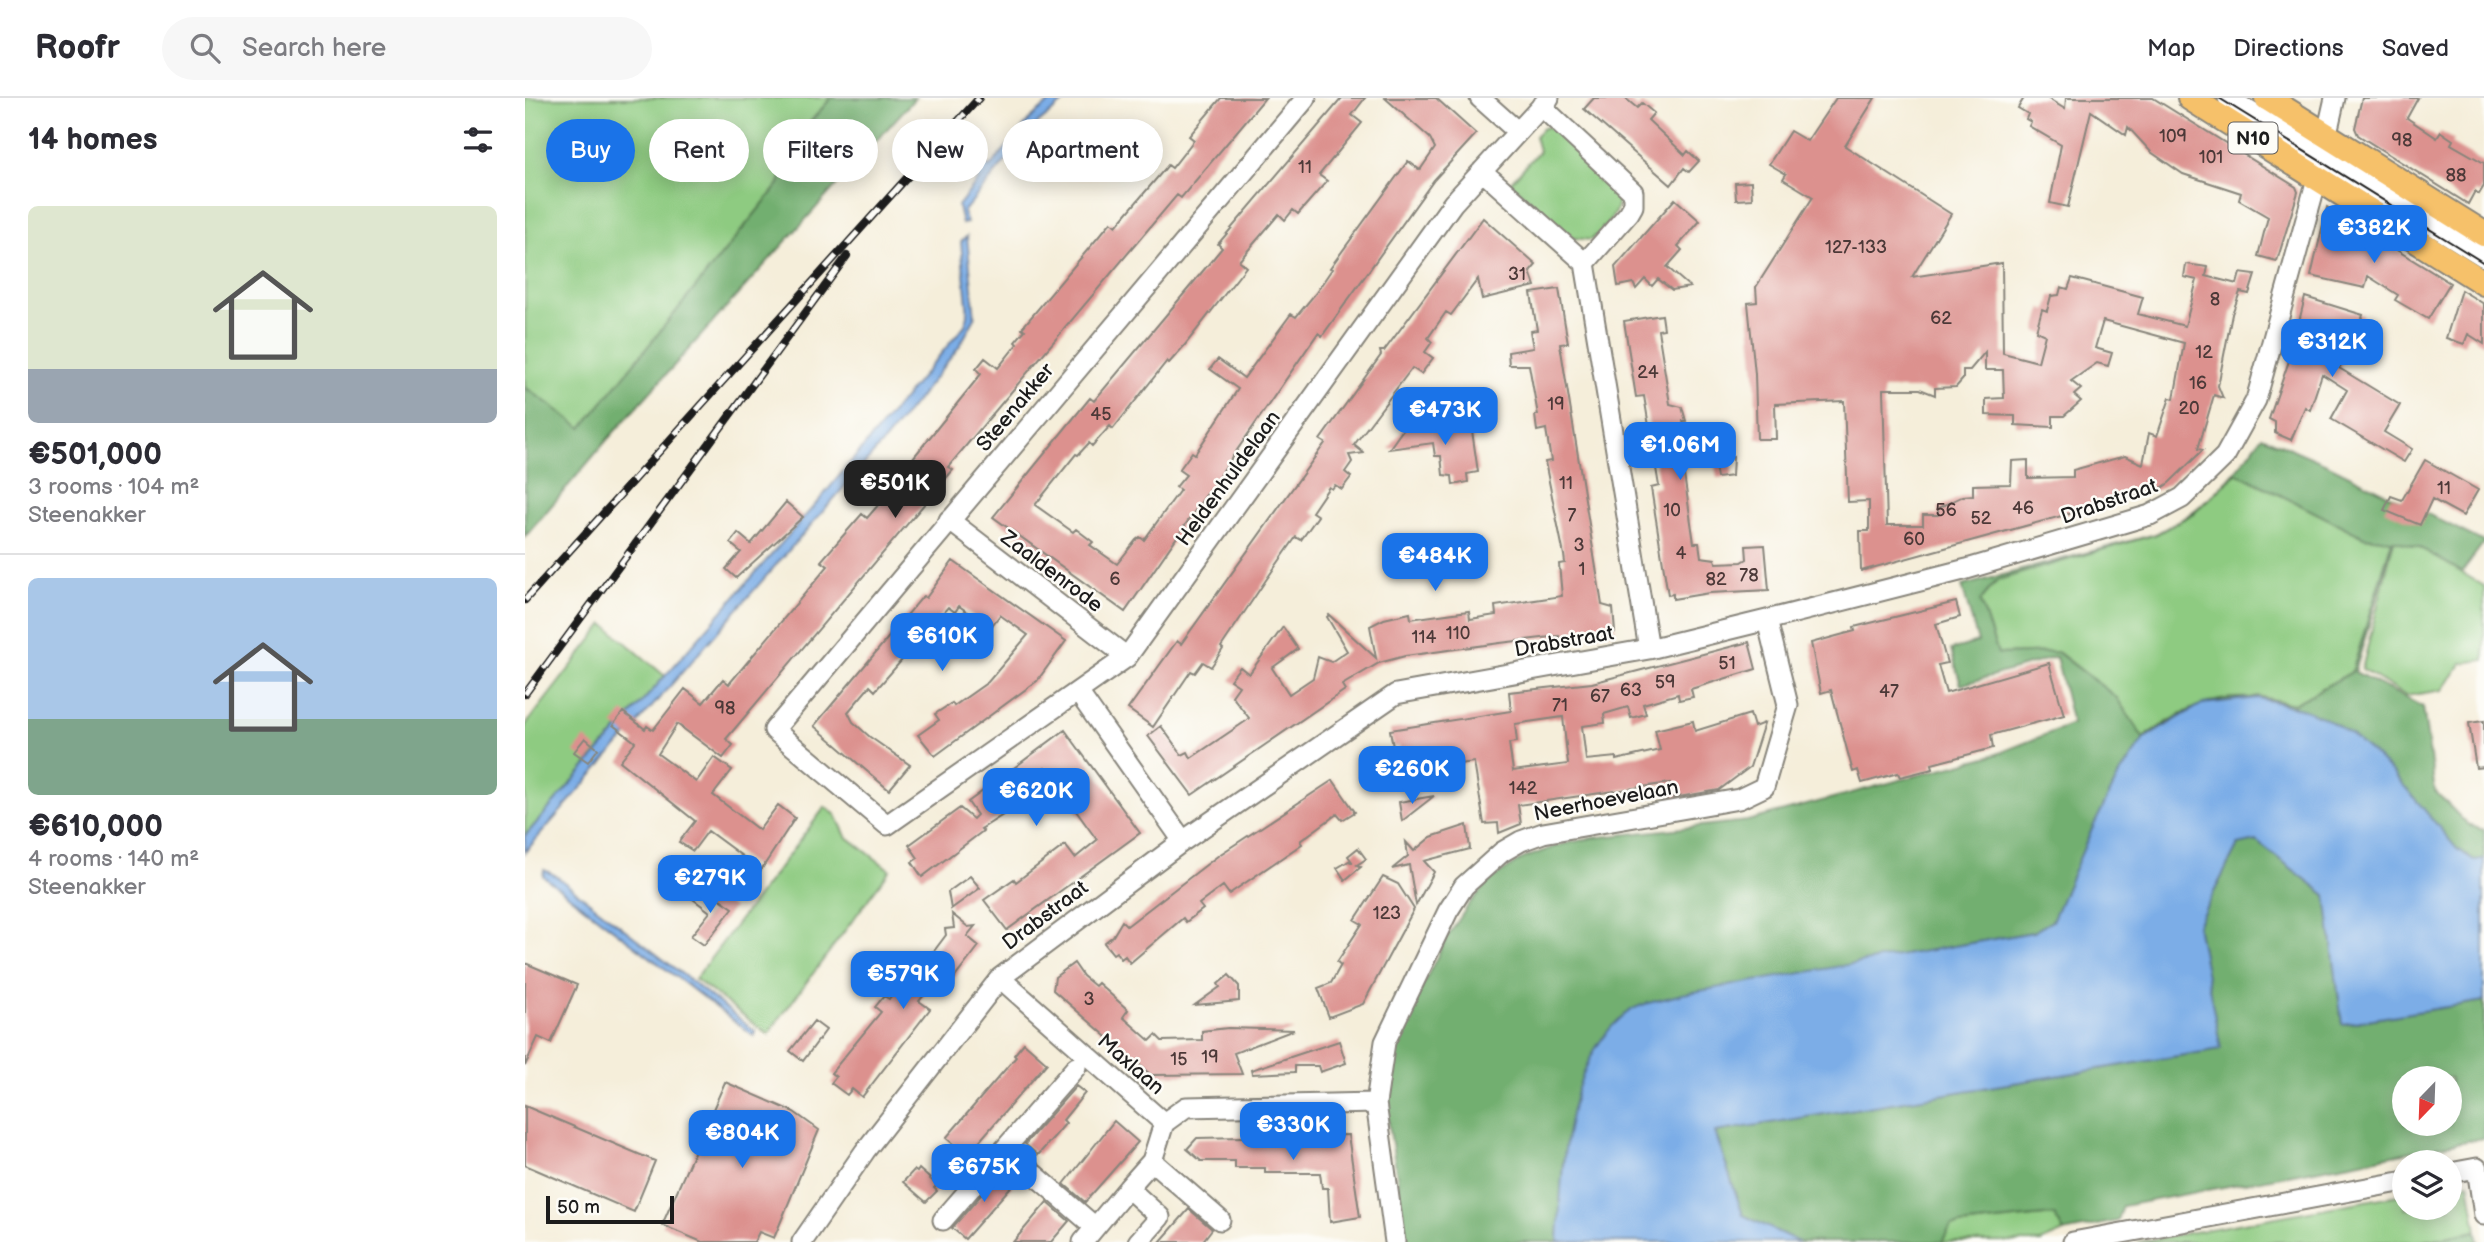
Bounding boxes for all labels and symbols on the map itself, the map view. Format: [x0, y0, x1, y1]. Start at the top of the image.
road number: N10 [2229, 122, 2277, 154]
house number: 109 [2159, 126, 2187, 147]
house number: 98 [2392, 130, 2412, 151]
house number: 101 [2199, 147, 2223, 168]
house number: 11 [1298, 157, 1312, 178]
house number: 88 [2446, 165, 2467, 186]
pin: €382K [2325, 206, 2423, 265]
house number: 127-133 [1825, 237, 1887, 258]
house number: 31 [1508, 264, 1526, 285]
house number: 8 [2210, 289, 2220, 310]
house number: 62 [1930, 308, 1952, 329]
pin: €312K [2283, 320, 2381, 379]
house number: 12 [2195, 342, 2213, 363]
street label: Steenakker [971, 358, 1060, 457]
house number: 24 [1637, 362, 1659, 383]
house number: 16 [2189, 373, 2207, 394]
pin: €473K [1396, 388, 1494, 447]
house number: 19 [1547, 394, 1565, 415]
house number: 20 [2178, 398, 2200, 419]
house number: 45 [1090, 404, 1112, 425]
street label: Heldenhuldelaan [1171, 406, 1286, 551]
pin: €1.06M [1623, 422, 1737, 482]
pin: €501K [846, 460, 944, 520]
house number: 11 [1559, 473, 1573, 494]
street label: Drabstraat [2058, 473, 2161, 530]
house number: 11 [2437, 478, 2451, 499]
house number: 46 [2012, 498, 2034, 519]
house number: 10 [1663, 500, 1681, 521]
house number: 56 [1935, 500, 1957, 521]
house number: 7 [1568, 505, 1577, 526]
house number: 52 [1971, 508, 1992, 529]
street label: Zaaldenrode [995, 524, 1108, 618]
house number: 60 [1903, 529, 1925, 550]
pin: €484K [1386, 533, 1484, 593]
house number: 3 [1573, 535, 1585, 556]
house number: 4 [1676, 543, 1687, 564]
house number: 1 [1579, 559, 1585, 580]
house number: 78 [1739, 565, 1759, 586]
house number: 6 [1110, 569, 1121, 590]
house number: 82 [1705, 569, 1727, 590]
pin: €610K [893, 614, 991, 673]
street label: Drabstraat [1512, 620, 1616, 663]
house number: 110 [1446, 623, 1470, 644]
house number: 114 [1412, 627, 1436, 648]
house number: 51 [1718, 653, 1736, 674]
house number: 59 [1655, 672, 1675, 693]
house number: 63 [1620, 680, 1642, 701]
house number: 47 [1879, 681, 1899, 702]
house number: 67 [1590, 686, 1610, 707]
house number: 71 [1552, 695, 1568, 716]
house number: 98 [715, 698, 735, 719]
pin: €260K [1363, 746, 1461, 806]
pin: €620K [987, 768, 1085, 828]
street label: Neerhoevelaan [1532, 774, 1680, 827]
house number: 142 [1509, 778, 1538, 799]
pin: €279K [661, 856, 759, 915]
street label: Drabstraat [998, 875, 1093, 956]
house number: 123 [1373, 903, 1401, 924]
pin: €579K [854, 951, 952, 1011]
house number: 3 [1083, 989, 1095, 1010]
street label: Maxlaan [1092, 1029, 1169, 1100]
house number: 19 [1201, 1047, 1219, 1068]
house number: 15 [1170, 1049, 1188, 1070]
north arrow [2392, 1066, 2462, 1136]
pin: €330K [1244, 1102, 1342, 1162]
pin: €804K [693, 1110, 791, 1170]
pin: €675K [935, 1144, 1033, 1204]
scale bar [546, 1193, 674, 1225]

